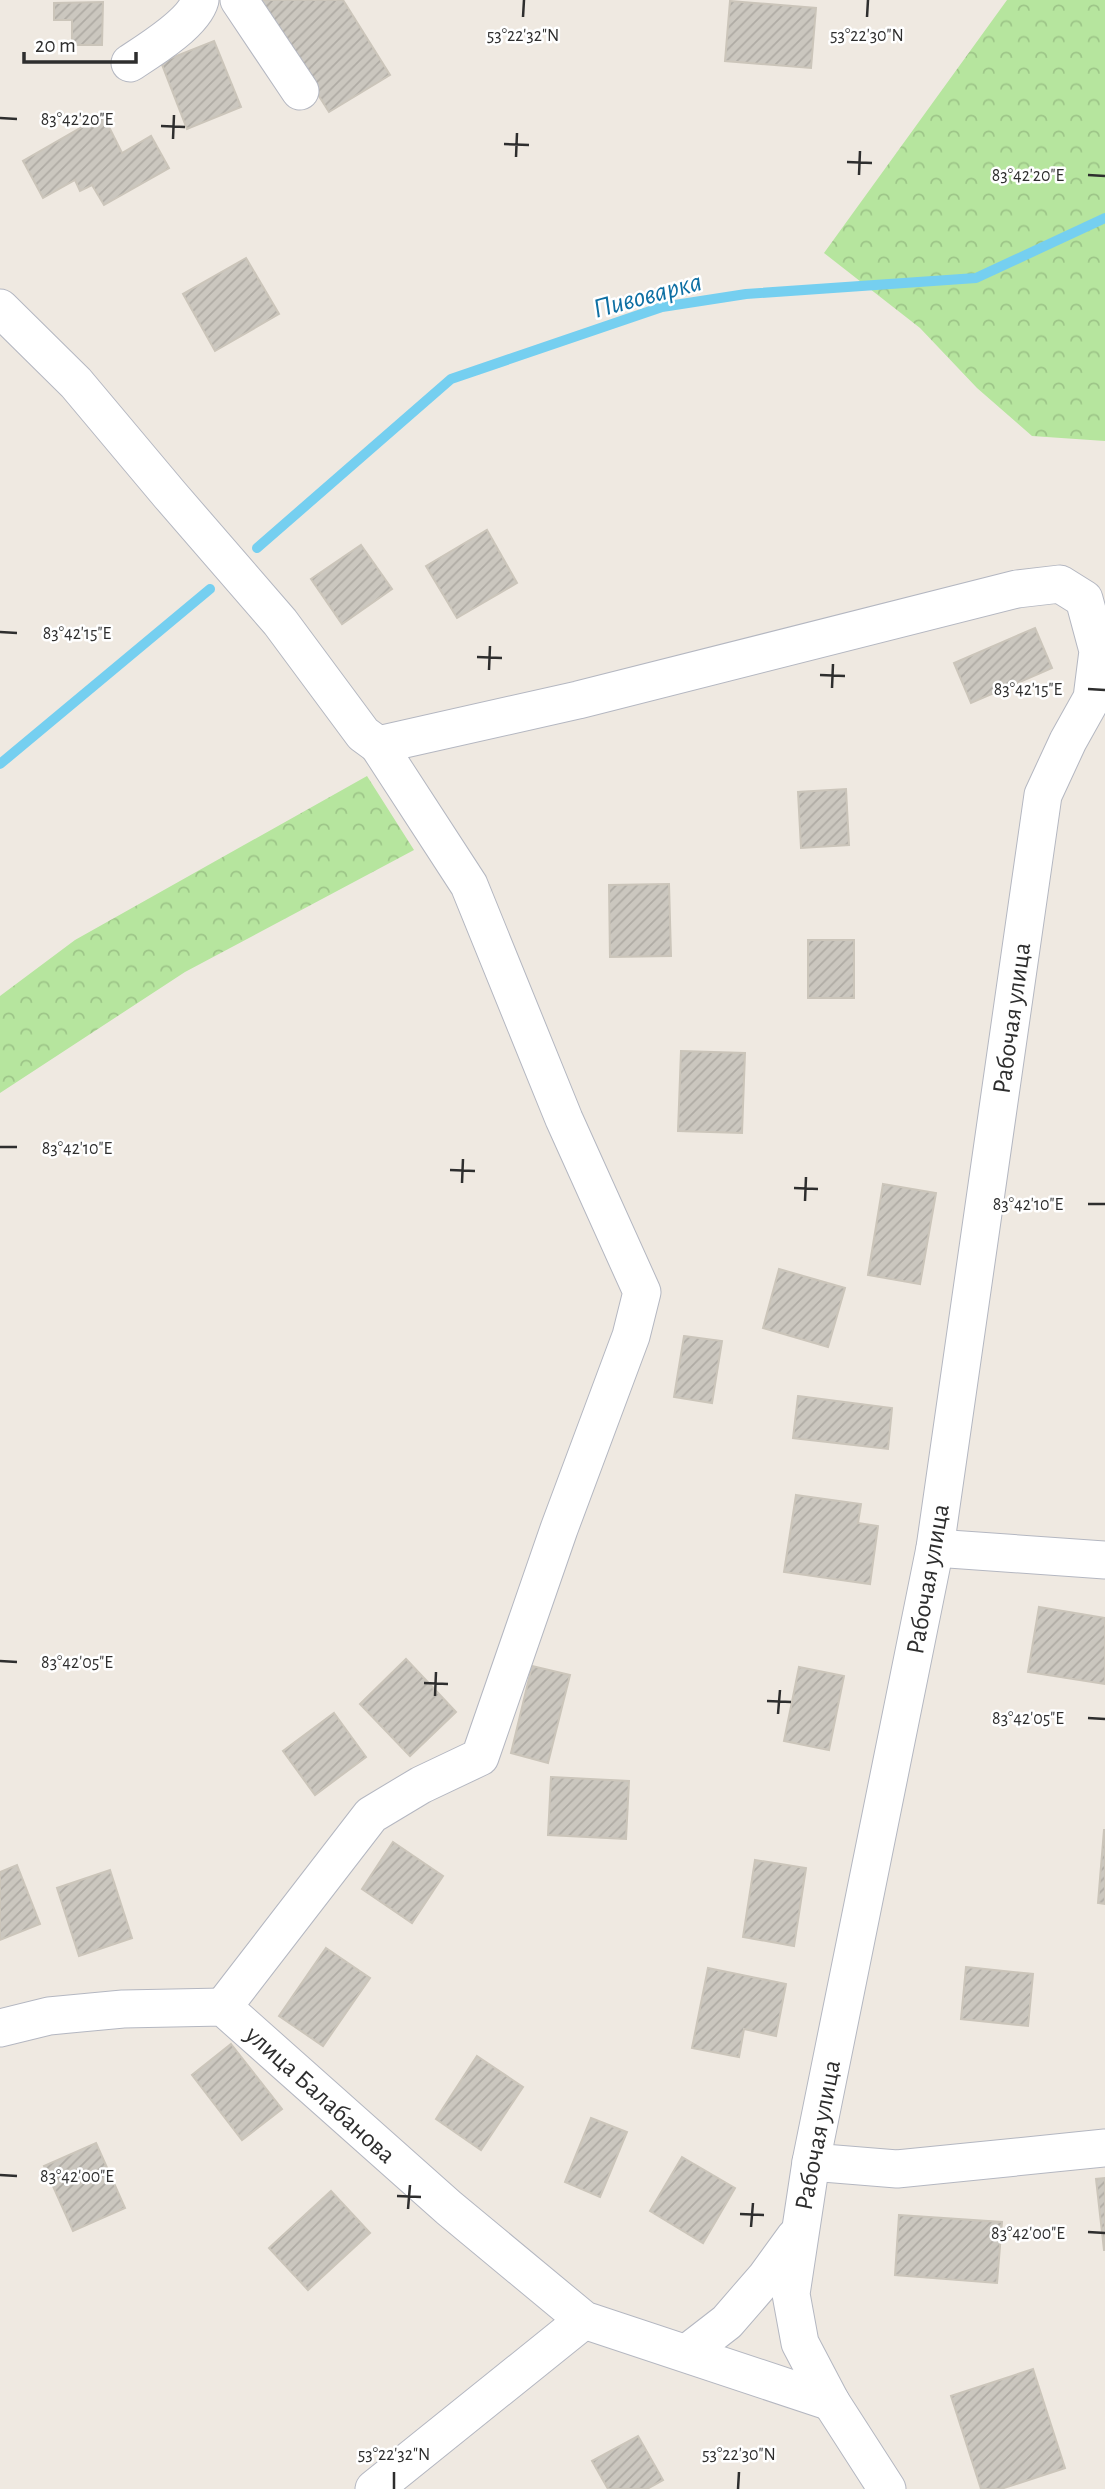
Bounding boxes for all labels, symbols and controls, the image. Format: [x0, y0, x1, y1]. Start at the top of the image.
scale bar [24, 21, 136, 65]
text: 53°22'32"N [487, 27, 559, 45]
text: 53°22'30"N [830, 27, 904, 45]
text: 20 m [35, 35, 76, 56]
text: 83°42'20"E [41, 111, 114, 129]
text: 83°42'20"E [992, 167, 1065, 185]
water label: Пивоварка [590, 268, 705, 324]
text: 83°42'15"E [43, 625, 112, 643]
text: 83°42'15"E [994, 681, 1063, 699]
street label: Рабочая улица [989, 941, 1035, 1095]
text: 83°42'10"E [42, 1140, 113, 1158]
text: 83°42'10"E [993, 1196, 1064, 1214]
street label: Рабочая улица [902, 1502, 954, 1656]
text: 83°42'05"E [41, 1654, 113, 1672]
text: 83°42'05"E [992, 1710, 1064, 1728]
street label: улица Балабанова [240, 2020, 400, 2169]
street label: Рабочая улица [791, 2058, 845, 2212]
text: 83°42'00"E [40, 2168, 114, 2186]
text: 83°42'00"E [991, 2225, 1065, 2243]
text: 53°22'32"N [358, 2446, 430, 2464]
text: 53°22'30"N [702, 2446, 776, 2464]

